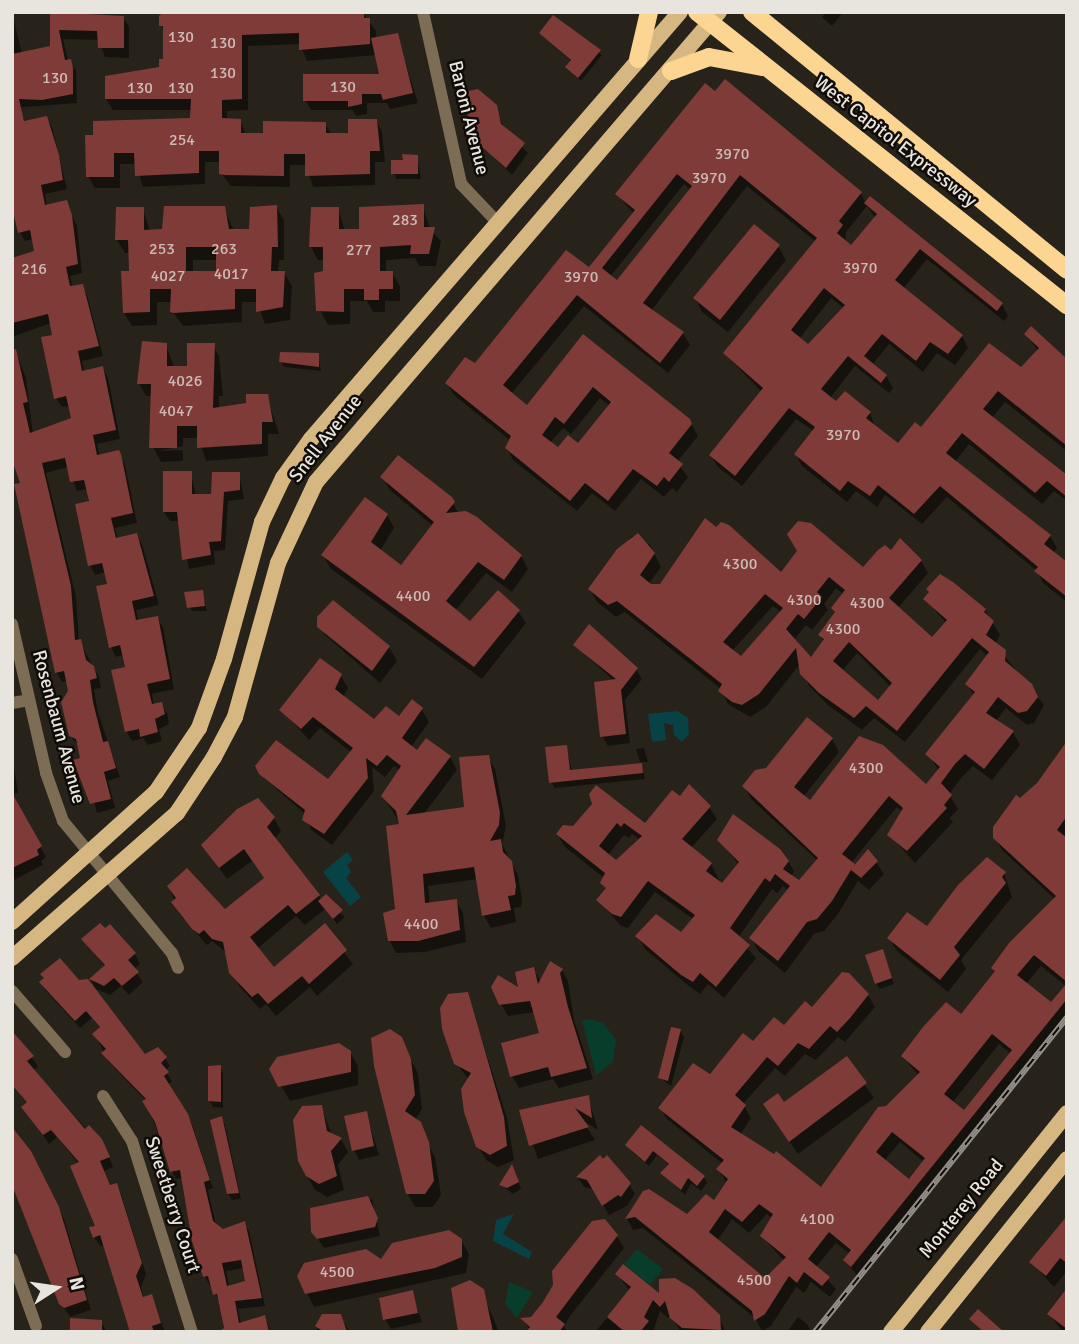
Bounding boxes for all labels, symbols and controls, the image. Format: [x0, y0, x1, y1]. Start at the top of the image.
house number: 130 [168, 27, 194, 47]
house number: 130 [210, 33, 236, 53]
street label: Baroni Avenue [443, 59, 493, 177]
house number: 130 [210, 63, 236, 83]
house number: 130 [42, 68, 68, 88]
street label: West Capitol Expressway [809, 71, 981, 213]
house number: 130 [330, 77, 356, 97]
house number: 130 [127, 78, 153, 98]
house number: 130 [168, 78, 194, 98]
house number: 254 [169, 130, 195, 150]
house number: 3970 [715, 144, 749, 164]
house number: 3970 [692, 168, 726, 188]
house number: 283 [392, 210, 418, 230]
house number: 253 [149, 239, 175, 259]
house number: 263 [211, 239, 237, 259]
house number: 277 [346, 240, 372, 260]
house number: 3970 [843, 258, 877, 278]
house number: 216 [21, 259, 47, 279]
house number: 4017 [214, 264, 248, 284]
house number: 4027 [151, 266, 185, 286]
house number: 3970 [564, 267, 598, 287]
house number: 4026 [168, 371, 202, 391]
street label: Snell Avenue [285, 391, 367, 487]
house number: 4047 [159, 401, 193, 421]
house number: 3970 [826, 425, 860, 445]
house number: 4300 [723, 554, 757, 574]
house number: 4400 [396, 586, 430, 606]
house number: 4300 [787, 590, 821, 610]
house number: 4300 [850, 593, 884, 613]
house number: 4300 [826, 619, 860, 639]
street label: Rosenbaum Avenue [27, 648, 89, 806]
house number: 4300 [849, 758, 883, 778]
house number: 4400 [404, 914, 438, 934]
street label: Sweetberry Court [139, 1134, 205, 1276]
street label: Monterey Road [915, 1155, 1009, 1263]
house number: 4100 [800, 1209, 834, 1229]
north arrow [21, 1253, 91, 1323]
house number: 4500 [320, 1262, 354, 1282]
house number: 4500 [737, 1270, 771, 1290]
text: N [63, 1275, 90, 1293]

